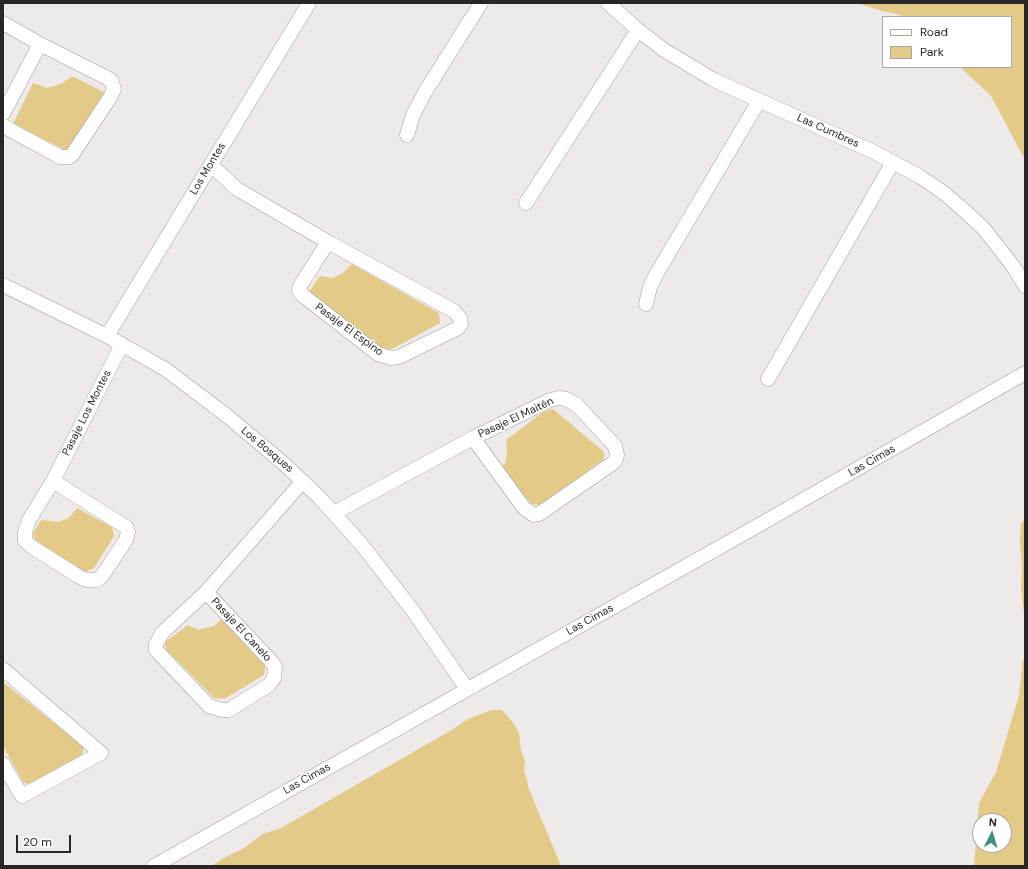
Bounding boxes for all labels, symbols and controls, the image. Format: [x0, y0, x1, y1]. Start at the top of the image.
legend [882, 16, 1012, 68]
text: Road [920, 24, 948, 40]
text: Park [920, 44, 944, 60]
street label: Las Cumbres [795, 111, 861, 151]
street label: Los Montes [187, 141, 229, 197]
street label: Pasaje El Espino [312, 301, 386, 359]
street label: Pasaje Los Montes [60, 368, 114, 458]
street label: Pasaje El Maitén [476, 395, 556, 441]
street label: Los Bosques [238, 424, 296, 476]
street label: Las Cimas [846, 442, 898, 480]
street label: Pasaje El Canelo [208, 595, 274, 665]
street label: Las Cimas [564, 602, 616, 638]
street label: Las Cimas [281, 761, 333, 797]
north arrow [972, 813, 1012, 853]
text: N [988, 815, 998, 829]
scale bar [18, 827, 73, 853]
text: 20 m [23, 834, 52, 850]

